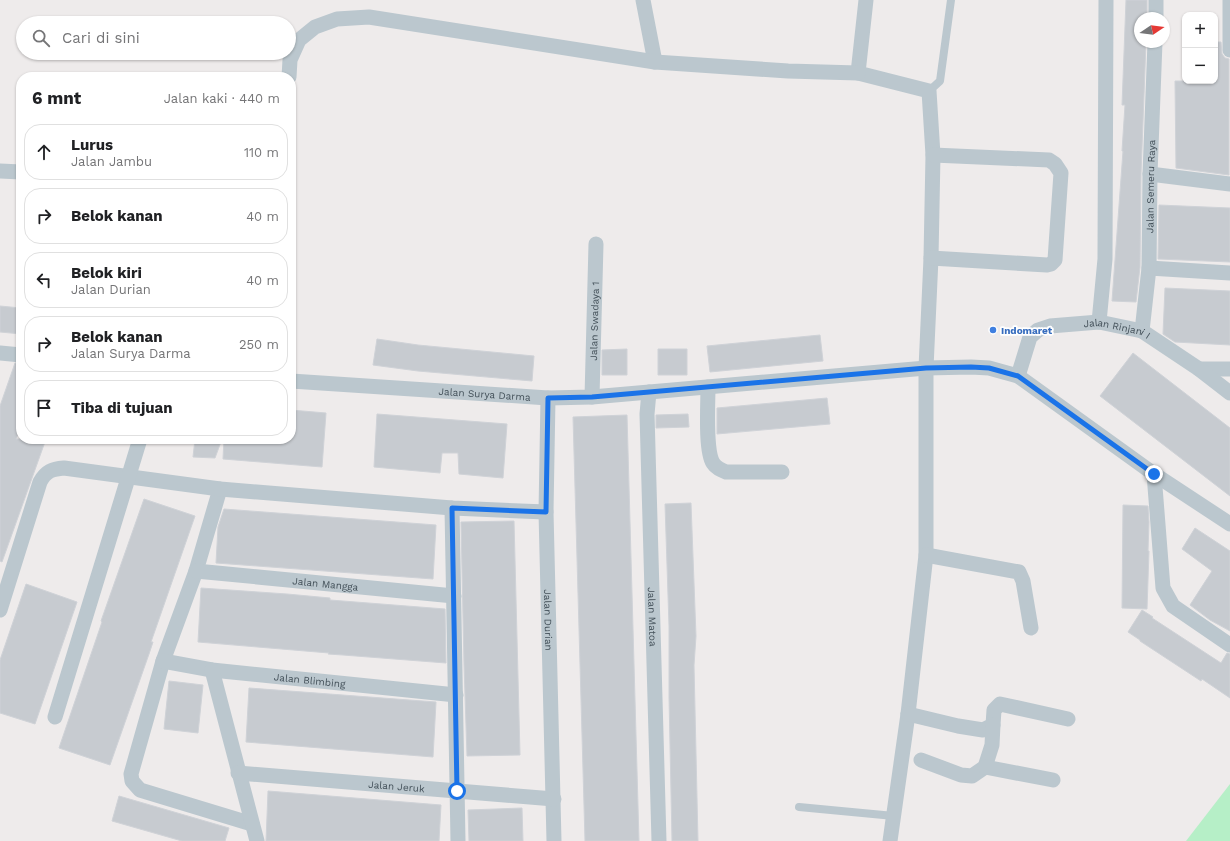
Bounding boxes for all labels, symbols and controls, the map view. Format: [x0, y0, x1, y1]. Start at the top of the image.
north arrow [1134, 12, 1170, 48]
map controls [1182, 12, 1218, 84]
button: + [1182, 12, 1218, 48]
search box [16, 16, 296, 60]
icon: search [30, 27, 52, 49]
text: Cari di sini [62, 29, 140, 47]
button: − [1182, 48, 1218, 84]
text: 6 mnt [32, 88, 81, 108]
text: Jalan kaki · 440 m [164, 91, 280, 106]
text: Lurus [71, 136, 113, 154]
street label: Jalan Semeru Raya [1144, 139, 1157, 233]
icon: ahead [33, 141, 55, 163]
text: 110 m [244, 145, 279, 160]
text: Jalan Jambu [71, 154, 152, 169]
icon: right [33, 205, 55, 227]
text: Belok kanan [71, 207, 162, 225]
text: 40 m [246, 209, 279, 224]
text: Belok kiri [71, 264, 142, 282]
icon: left [33, 269, 55, 291]
text: 40 m [246, 273, 279, 288]
street label: Jalan Swadaya 1 [587, 281, 601, 361]
text: Jalan Durian [71, 282, 151, 297]
street label: Jalan Rinjani I [1083, 316, 1153, 341]
marker: Indomaret [988, 325, 998, 335]
place label: Indomaret [1001, 325, 1053, 336]
text: Belok kanan [71, 328, 162, 346]
icon: right [33, 333, 55, 355]
text: 250 m [239, 337, 279, 352]
text: Jalan Surya Darma [71, 346, 191, 361]
street label: Jalan Surya Darma [438, 385, 531, 402]
icon: arrive [33, 397, 55, 419]
text: Tiba di tujuan [71, 399, 173, 417]
route end [1145, 465, 1163, 483]
street label: Jalan Mangga [292, 575, 359, 592]
street label: Jalan Matoa [646, 587, 659, 647]
street label: Jalan Durian [542, 589, 555, 651]
street label: Jalan Blimbing [273, 671, 347, 689]
street label: Jalan Jeruk [368, 778, 425, 794]
route start [448, 782, 466, 800]

